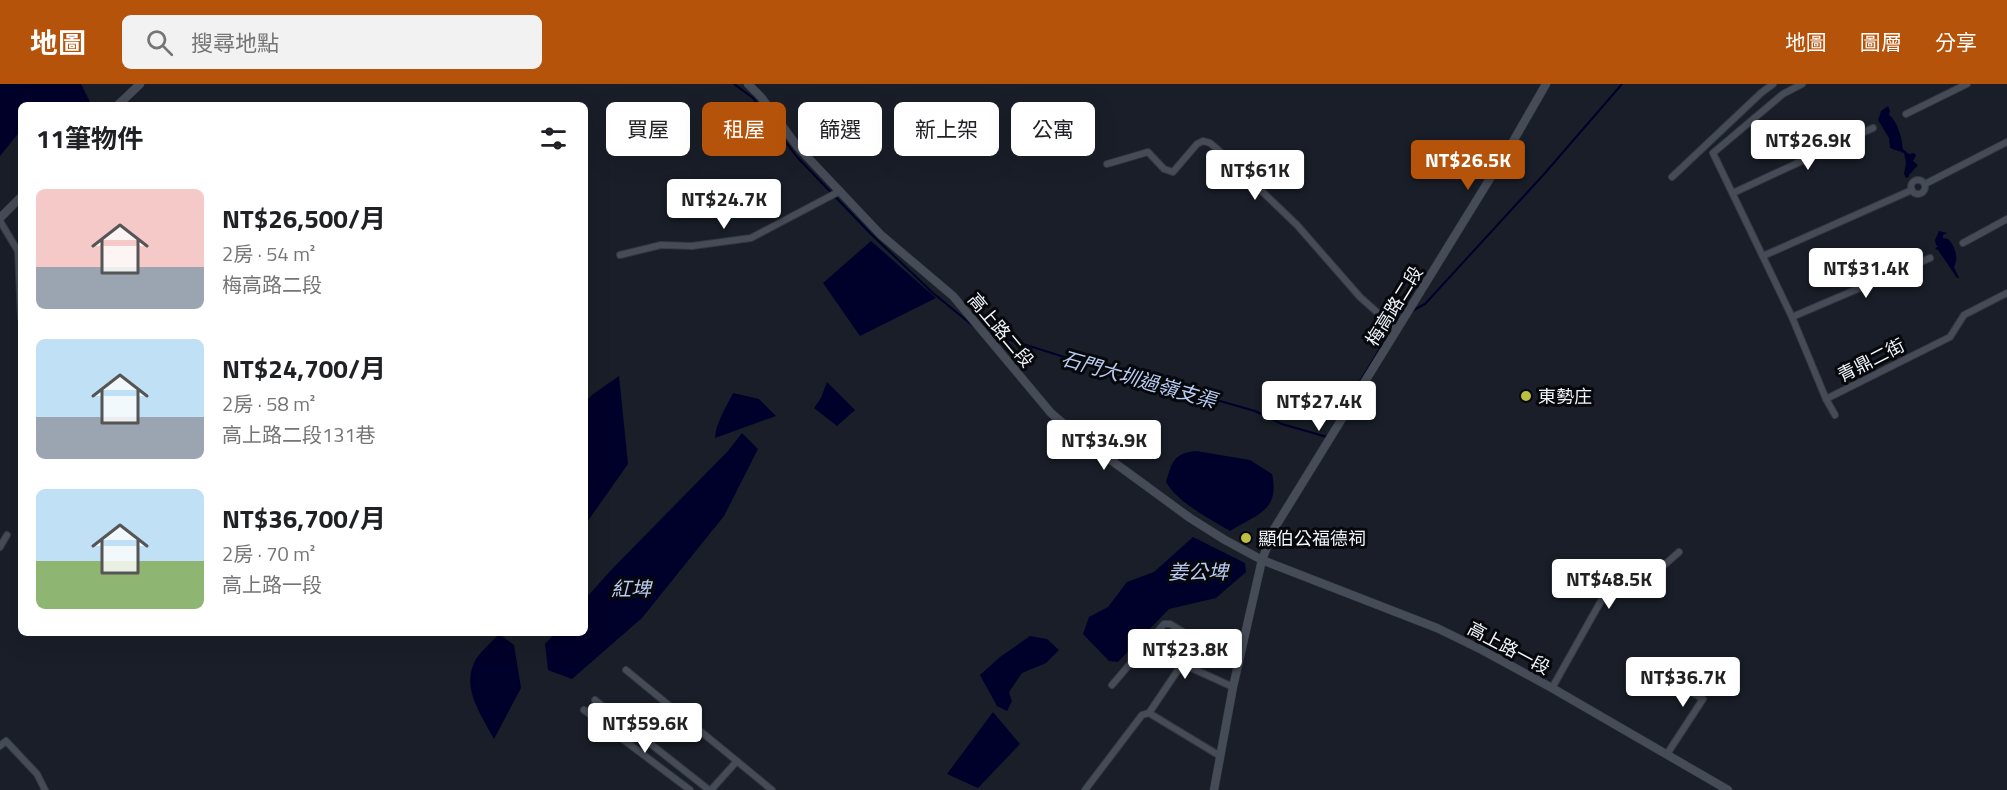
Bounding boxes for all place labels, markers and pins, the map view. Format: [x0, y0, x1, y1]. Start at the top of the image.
pin: NT$26.9K [1746, 120, 1870, 171]
pin: NT$26.5K [1406, 140, 1530, 191]
pin: NT$61K [1206, 150, 1304, 201]
pin: NT$24.7K [662, 179, 786, 230]
pin: NT$31.4K [1804, 248, 1928, 299]
pin: NT$27.4K [1257, 381, 1381, 432]
place label: 東勢庄 [1538, 383, 1592, 410]
marker: 東勢庄 [1519, 389, 1533, 403]
pin: NT$34.9K [1042, 420, 1166, 471]
place label: 顯伯公福德祠 [1258, 525, 1366, 552]
marker: 顯伯公福德祠 [1239, 531, 1253, 545]
pin: NT$48.5K [1547, 559, 1671, 610]
pin: NT$23.8K [1123, 629, 1247, 680]
pin: NT$36.7K [1621, 657, 1745, 708]
pin: NT$59.6K [583, 703, 707, 754]

